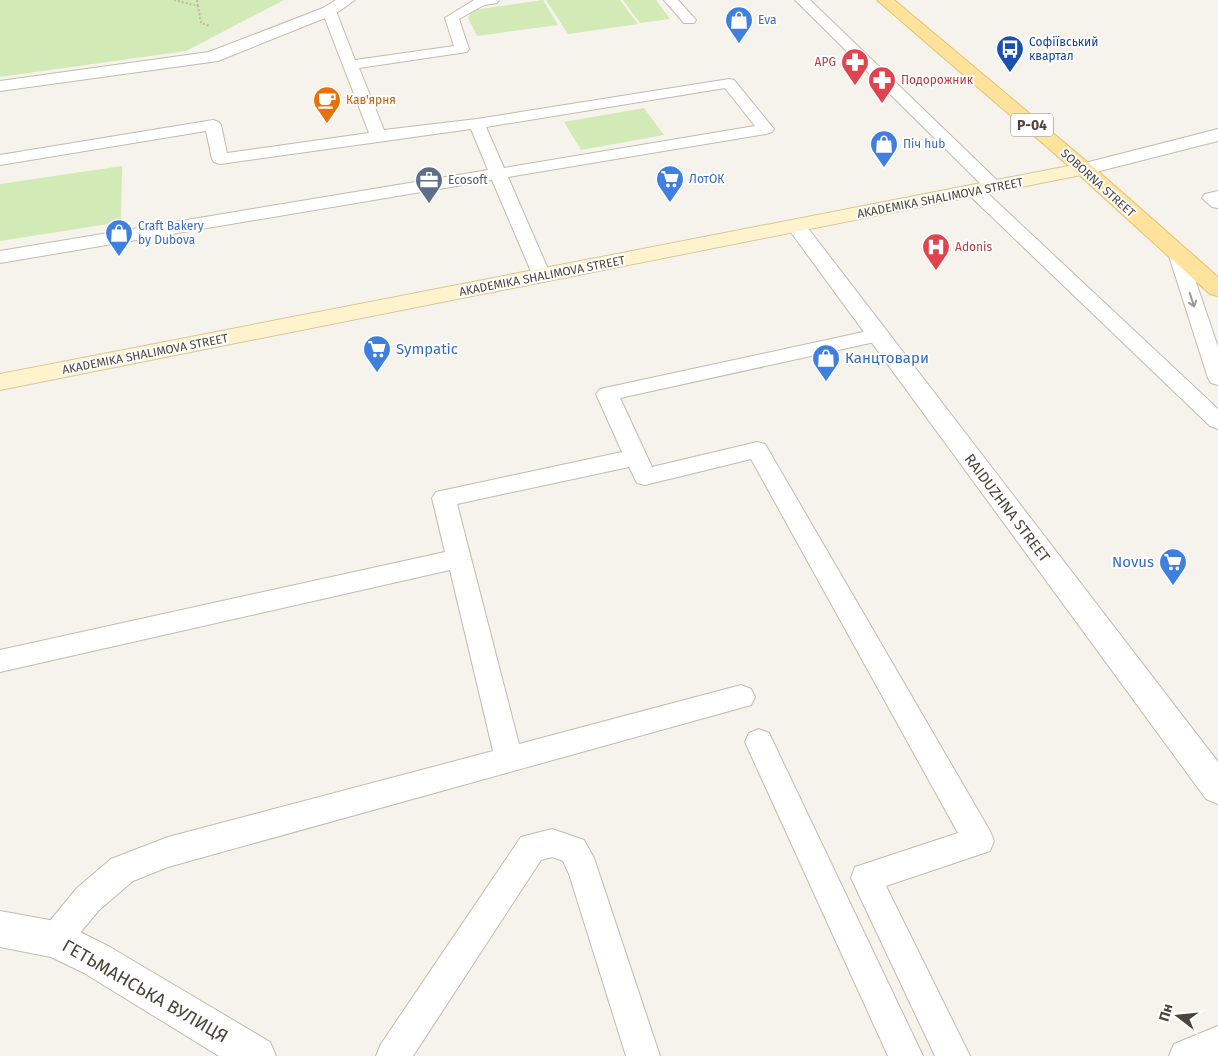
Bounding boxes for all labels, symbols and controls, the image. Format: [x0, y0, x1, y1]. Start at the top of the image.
shop icon: Eva [724, 5, 754, 44]
place label: Eva [758, 13, 776, 27]
bus stop icon: Софіївський квартал [995, 34, 1025, 73]
place label: Софіївський квартал [1029, 35, 1099, 63]
pharmacy icon: APG [840, 47, 870, 86]
place label: APG [815, 55, 836, 69]
pharmacy icon: Подорожник [867, 65, 897, 104]
place label: Подорожник [901, 73, 974, 87]
cafe icon: Кав'ярня [312, 85, 342, 124]
place label: Кав'ярня [346, 93, 396, 107]
road number: Р-04 [1011, 114, 1053, 136]
shop icon: Піч hub [869, 129, 899, 168]
place label: Піч hub [903, 137, 945, 151]
street label: SOBORNA STREET [1058, 146, 1138, 220]
supermarket icon: ЛотОК [655, 164, 685, 203]
office icon: Ecosoft [414, 165, 444, 204]
place label: ЛотОК [689, 172, 724, 186]
place label: Ecosoft [448, 173, 488, 187]
street label: AKADEMIKA SHALIMOVA STREET [856, 175, 1025, 221]
shop icon: Craft Bakery by Dubova [104, 218, 134, 257]
place label: Craft Bakery by Dubova [138, 219, 204, 247]
hospital icon: Adonis [921, 232, 951, 271]
place label: Adonis [955, 240, 992, 254]
street label: AKADEMIKA SHALIMOVA STREET [458, 253, 627, 299]
one-way arrow [1188, 291, 1197, 307]
street label: AKADEMIKA SHALIMOVA STREET [61, 331, 230, 377]
supermarket icon: Sympatic [362, 334, 392, 373]
place label: Sympatic [396, 340, 458, 358]
shop icon: Канцтовари [811, 343, 841, 382]
place label: Канцтовари [845, 349, 929, 367]
street label: RAIDUZHNA STREET [960, 450, 1054, 566]
supermarket icon: Novus [1158, 547, 1188, 586]
place label: Novus [1112, 553, 1154, 571]
street label: ГЕТЬМАНСЬКА ВУЛИЦЯ [58, 935, 232, 1047]
north arrow [1153, 991, 1203, 1041]
text: Пн [1155, 1002, 1177, 1023]

